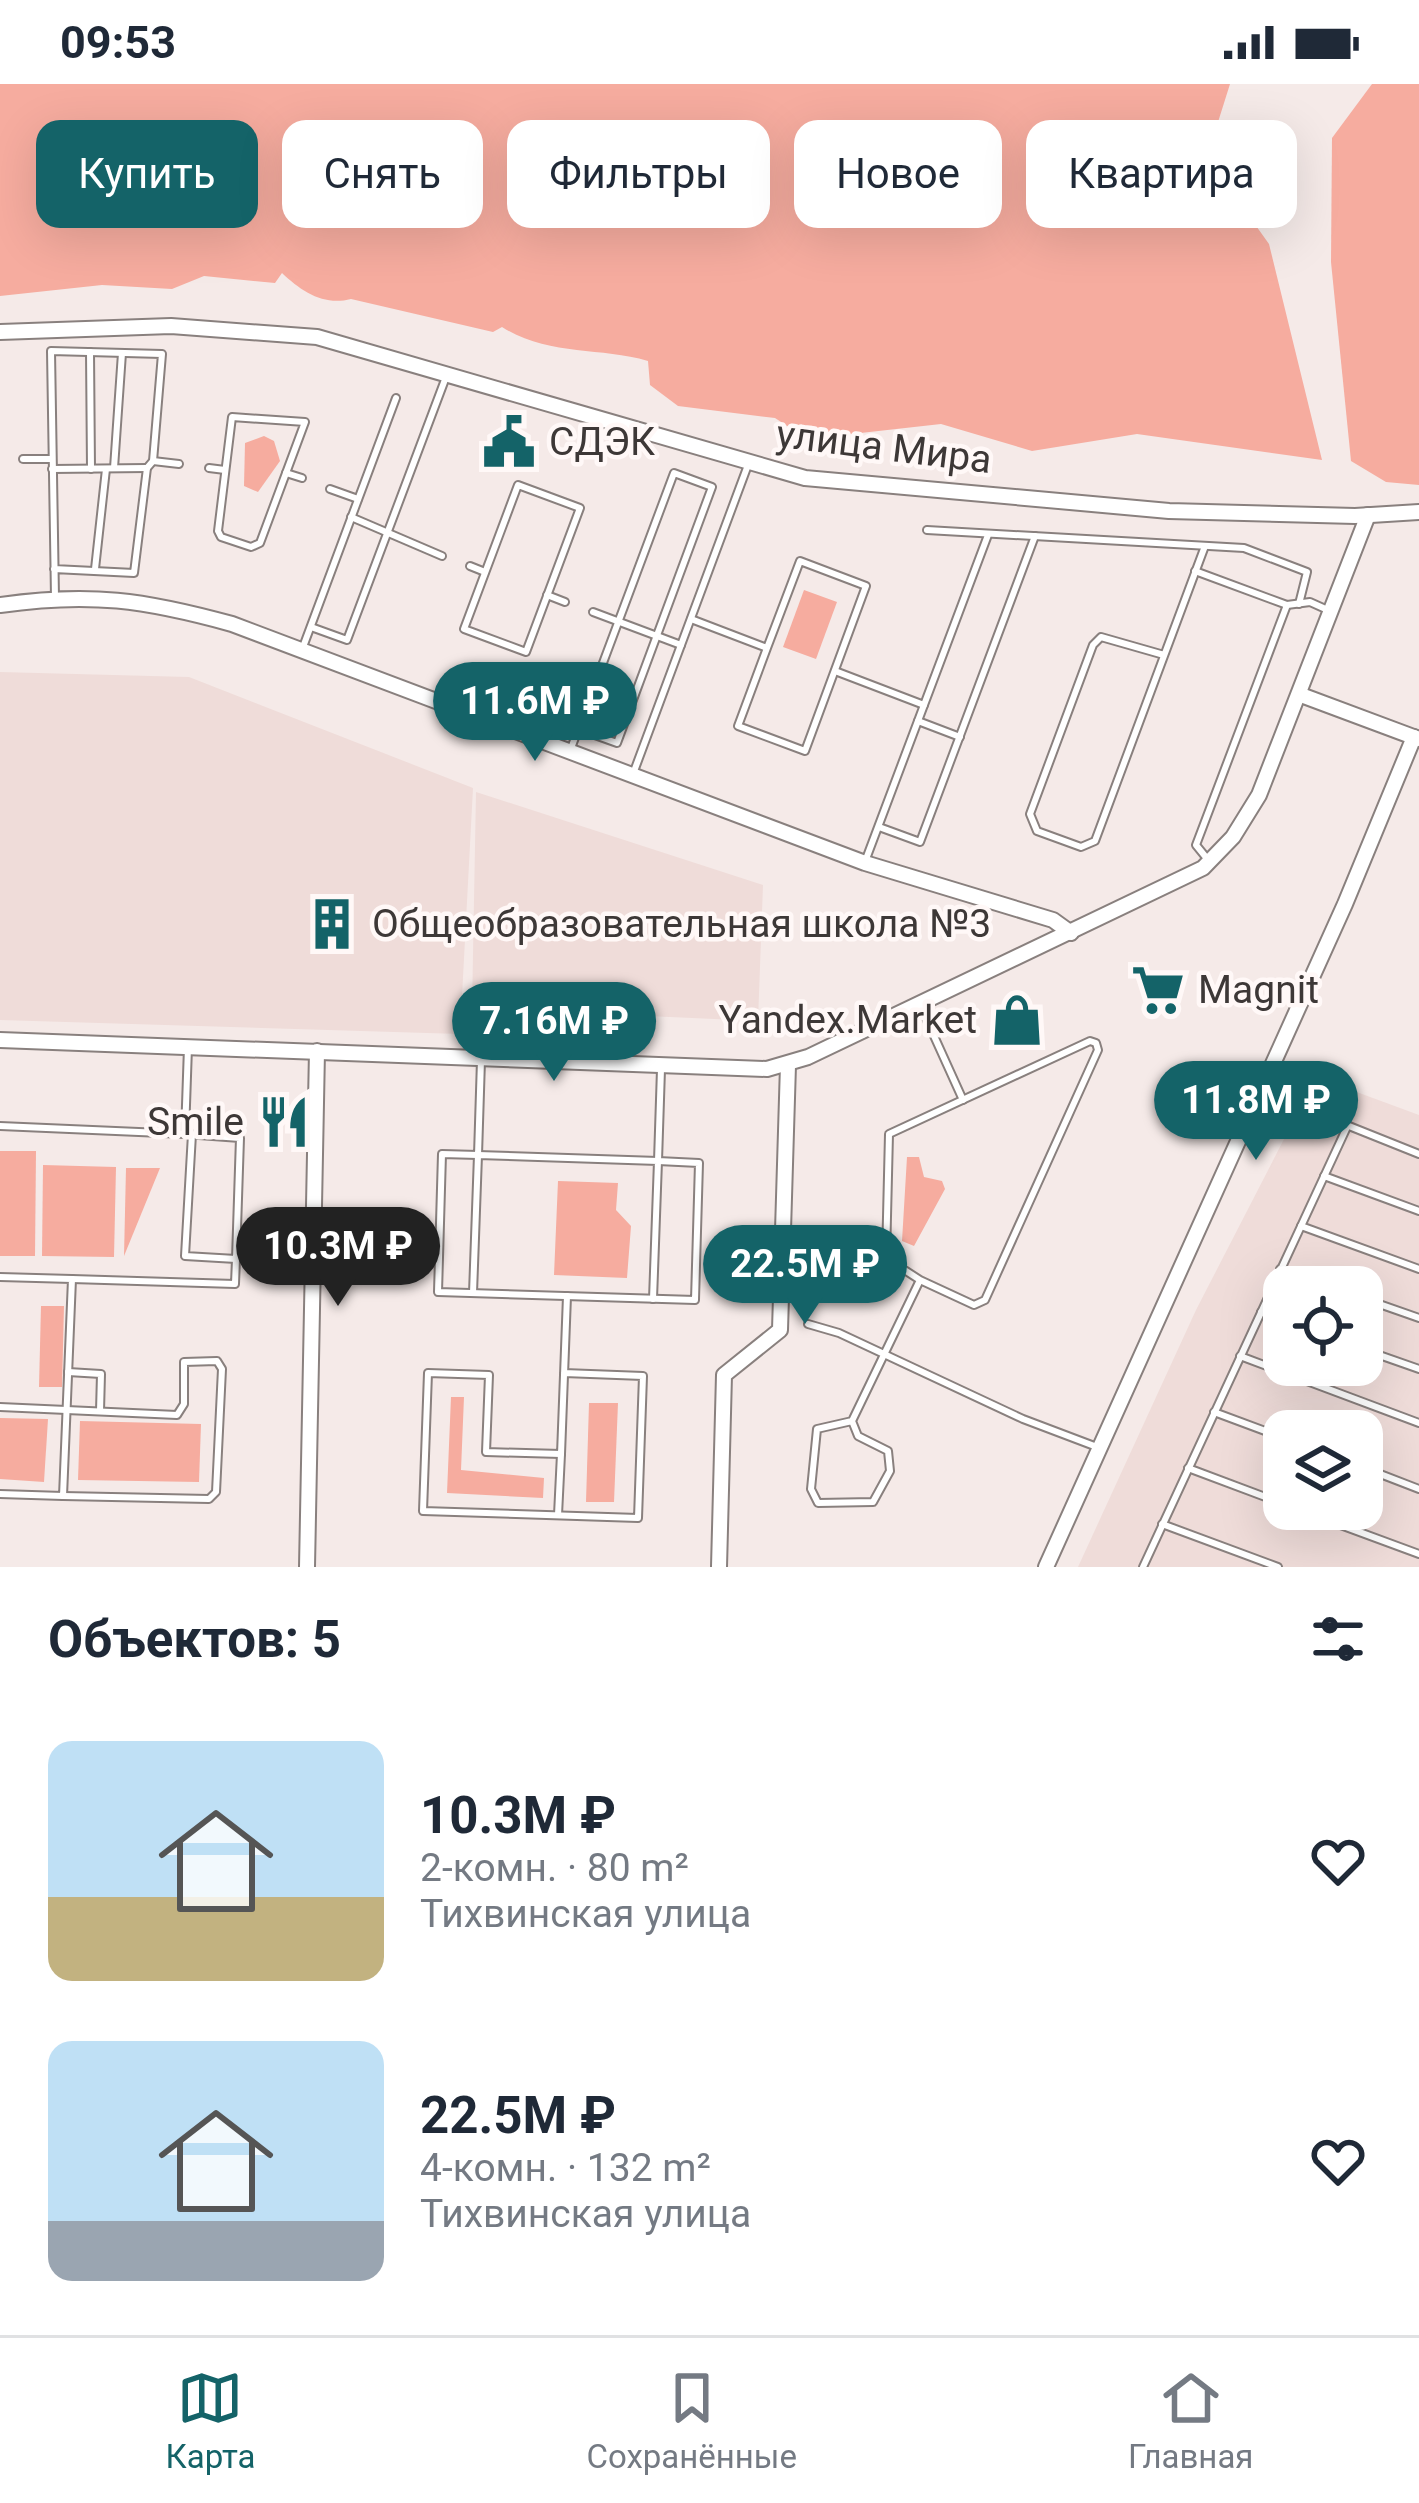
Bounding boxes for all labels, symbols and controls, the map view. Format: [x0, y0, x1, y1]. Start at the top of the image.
text: 09:53 [60, 16, 176, 69]
chip: Купить [36, 120, 258, 228]
chip: Снять [282, 120, 483, 228]
chip: Фильтры [507, 120, 770, 228]
chip: Новое [794, 120, 1002, 228]
chip: Квартира [1026, 120, 1297, 228]
street label: улица Мира [774, 411, 994, 483]
public building icon: СДЭК [480, 413, 538, 471]
place label: СДЭК [549, 419, 655, 465]
pin: 11.6M ₽ [424, 662, 646, 764]
text: 11.6M ₽ [460, 678, 610, 724]
building icon: Общеобразовательная школа №3 [303, 895, 361, 953]
place label: Общеобразовательная школа №3 [372, 901, 991, 947]
supermarket icon: Magnit [1129, 961, 1187, 1019]
place label: Magnit [1198, 967, 1319, 1013]
pin: 7.16M ₽ [443, 982, 665, 1084]
shop icon: Yandex.Market [988, 991, 1046, 1049]
place label: Yandex.Market [719, 997, 977, 1043]
text: 7.16M ₽ [479, 998, 629, 1044]
pin: 11.8M ₽ [1145, 1061, 1367, 1163]
text: 11.8M ₽ [1181, 1077, 1331, 1123]
restaurant icon: Smile [255, 1093, 313, 1151]
place label: Smile [147, 1099, 244, 1145]
pin: 10.3M ₽ [227, 1207, 449, 1309]
text: 10.3M ₽ [263, 1223, 413, 1269]
pin: 22.5M ₽ [694, 1225, 916, 1327]
text: 22.5M ₽ [730, 1241, 880, 1287]
map controls [1263, 1266, 1383, 1530]
button: locate [1263, 1266, 1383, 1386]
button: layers [1263, 1410, 1383, 1530]
icon: filters [1305, 1606, 1371, 1672]
text: Объектов: 5 [48, 1610, 341, 1669]
text: 10.3M ₽ [420, 1786, 616, 1845]
icon: home [144, 1789, 288, 1933]
icon: heart [1305, 1828, 1371, 1894]
text: 2-комн. · 80 m² [420, 1845, 689, 1891]
text: Тихвинская улица [420, 1891, 751, 1937]
text: 22.5M ₽ [420, 2086, 616, 2145]
icon: home [144, 2089, 288, 2233]
icon: heart [1305, 2128, 1371, 2194]
text: 4-комн. · 132 m² [420, 2145, 711, 2191]
text: Тихвинская улица [420, 2191, 751, 2237]
tab: Карта [166, 2365, 255, 2476]
tab: Сохранённые [586, 2365, 797, 2476]
tab: Главная [1128, 2365, 1253, 2476]

